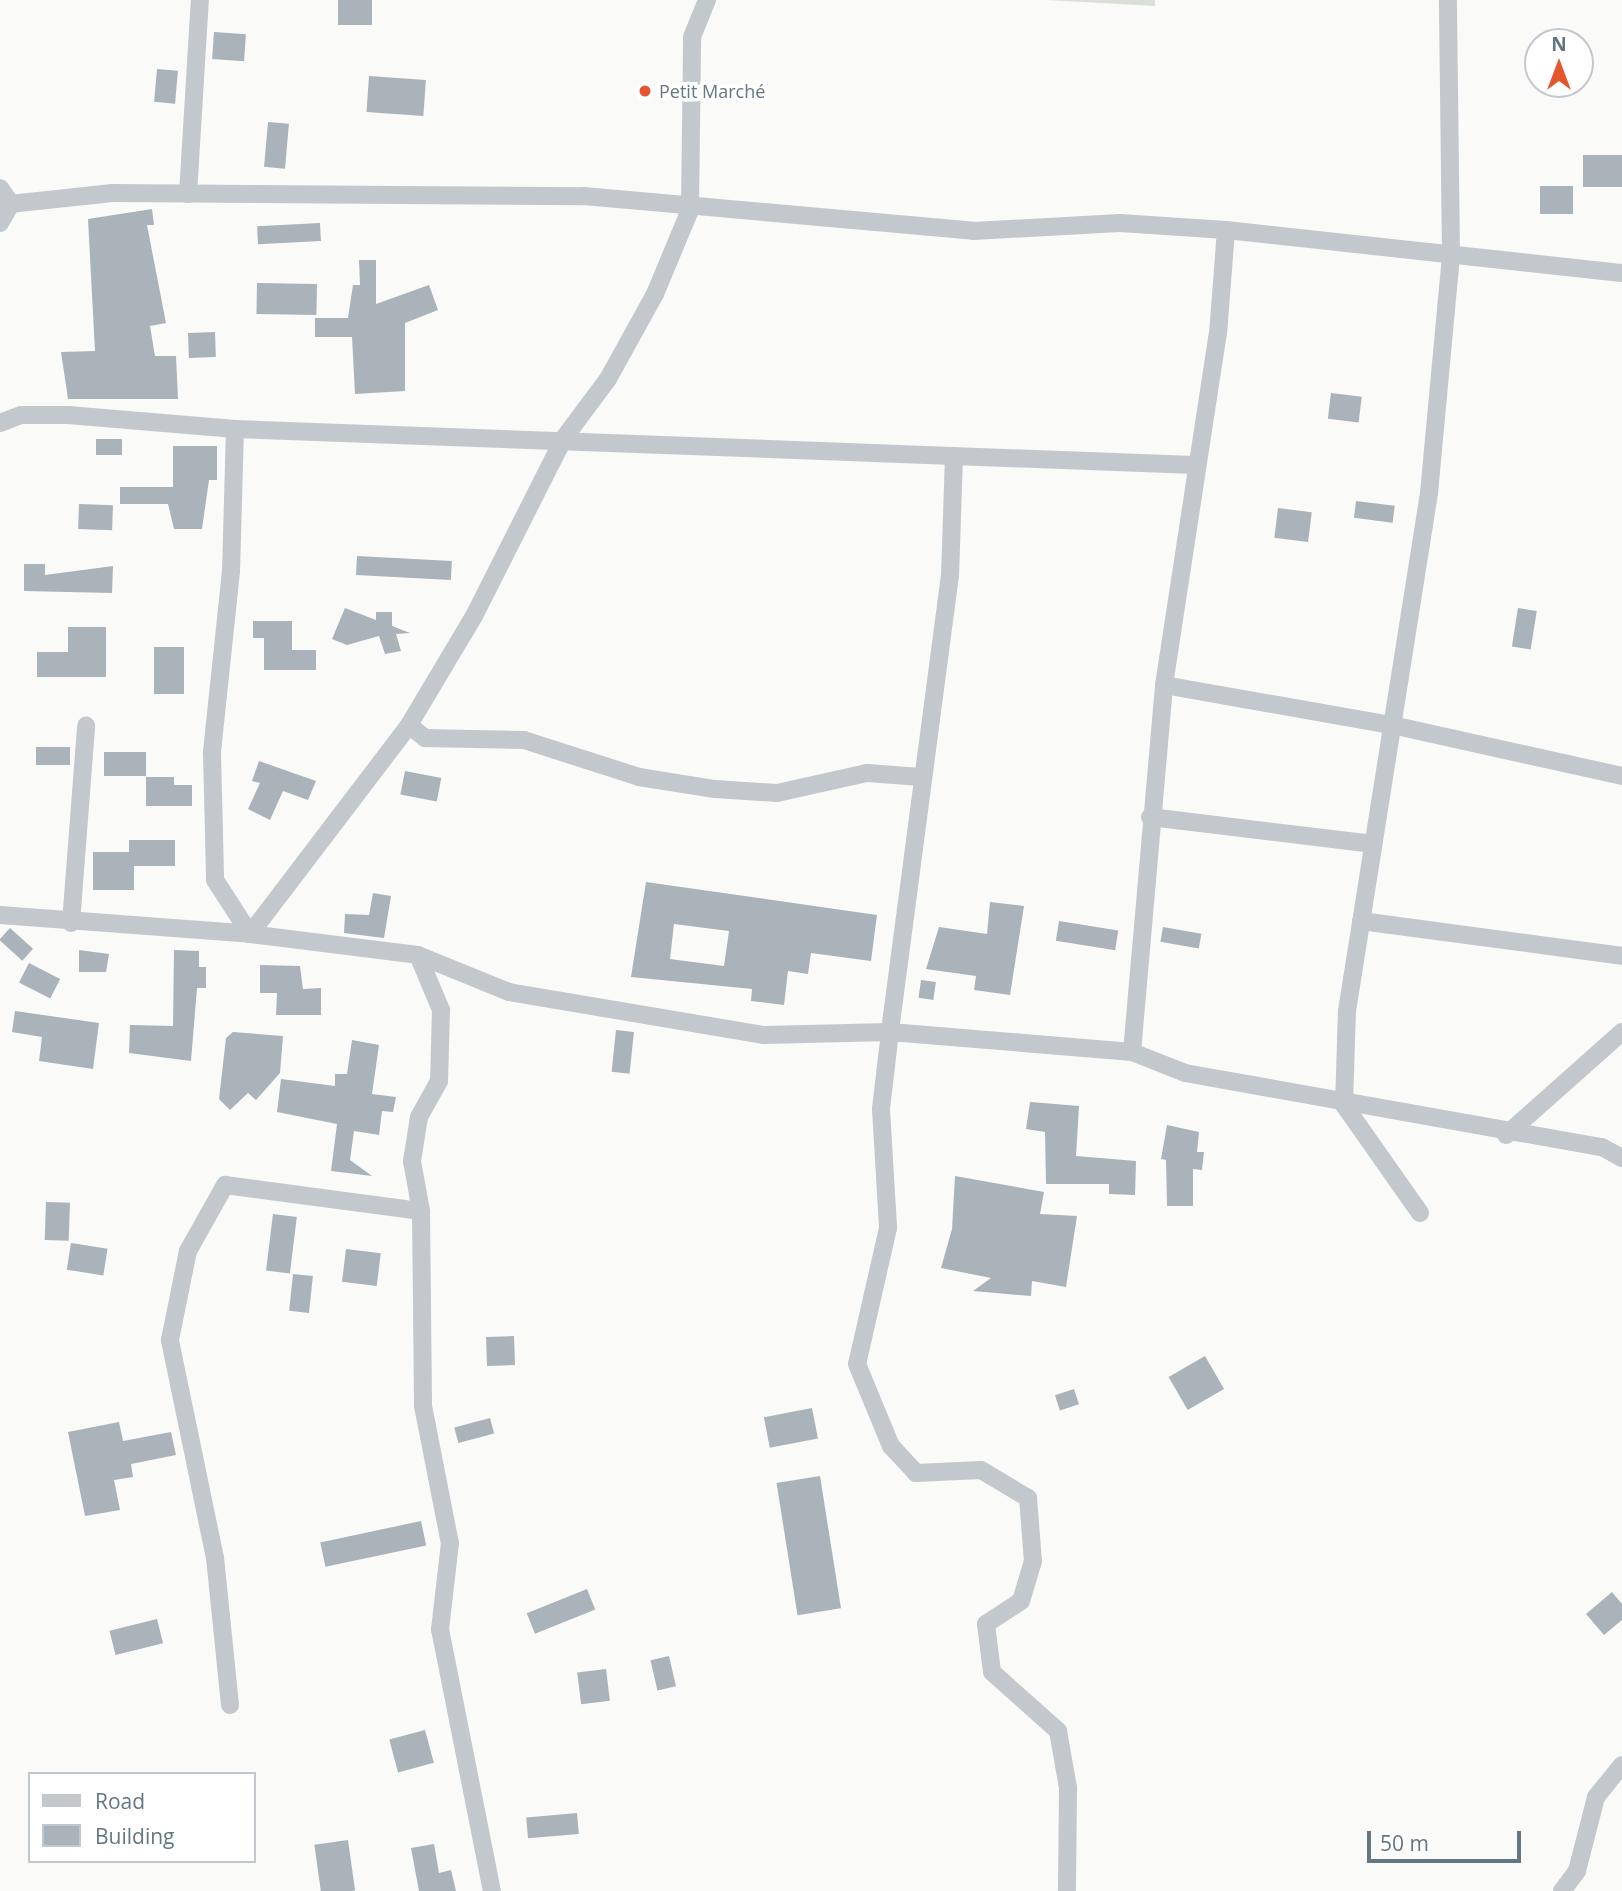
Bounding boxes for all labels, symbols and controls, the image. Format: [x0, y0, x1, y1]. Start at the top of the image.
north arrow [1524, 28, 1594, 98]
text: N [1551, 31, 1567, 57]
place label: Petit Marché [659, 80, 765, 102]
marker: Petit Marché [637, 83, 653, 99]
legend [28, 1772, 256, 1863]
text: Road [95, 1787, 145, 1815]
scale bar [1370, 1818, 1524, 1862]
text: Building [95, 1822, 174, 1850]
text: 50 m [1380, 1829, 1429, 1857]

